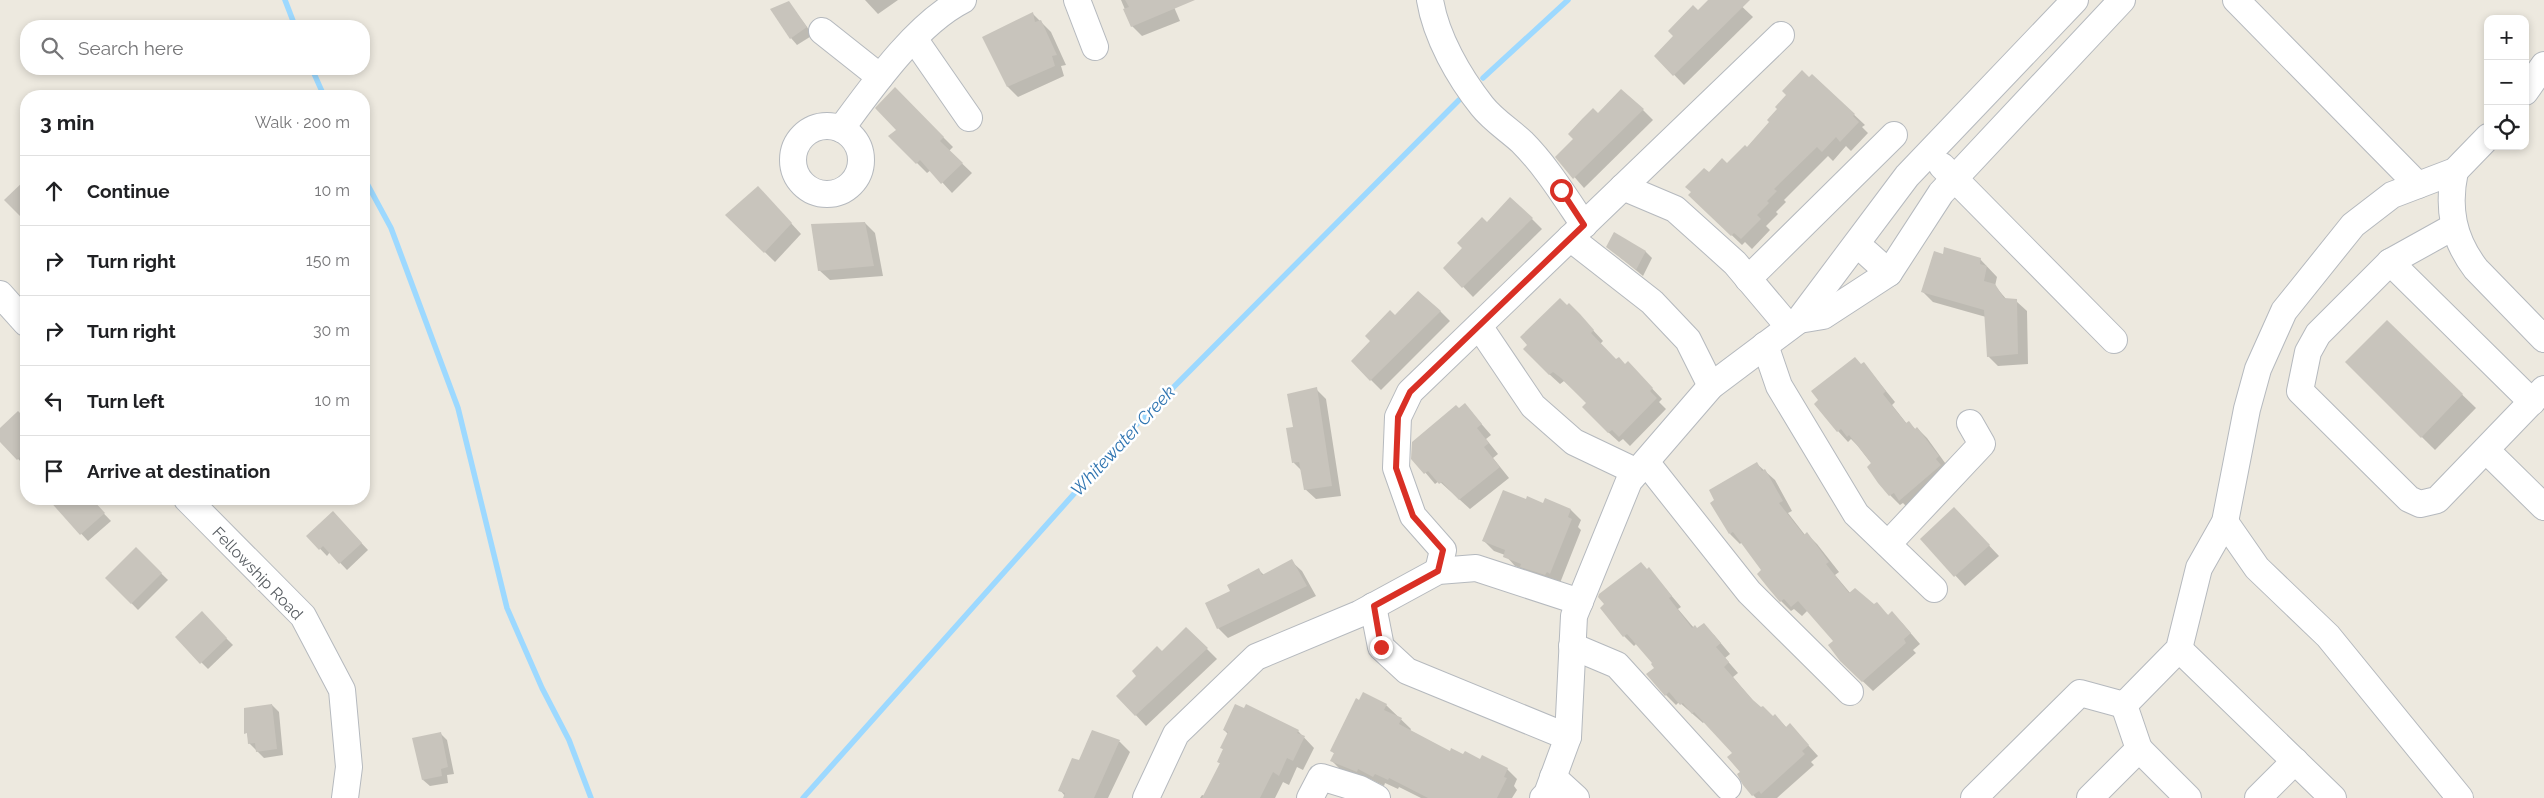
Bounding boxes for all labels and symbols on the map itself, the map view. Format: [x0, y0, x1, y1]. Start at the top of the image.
route start [1550, 179, 1573, 202]
water label: Whitewater Creek [1066, 381, 1179, 500]
street label: Fellowship Road [208, 523, 307, 624]
route end [1370, 636, 1393, 659]

